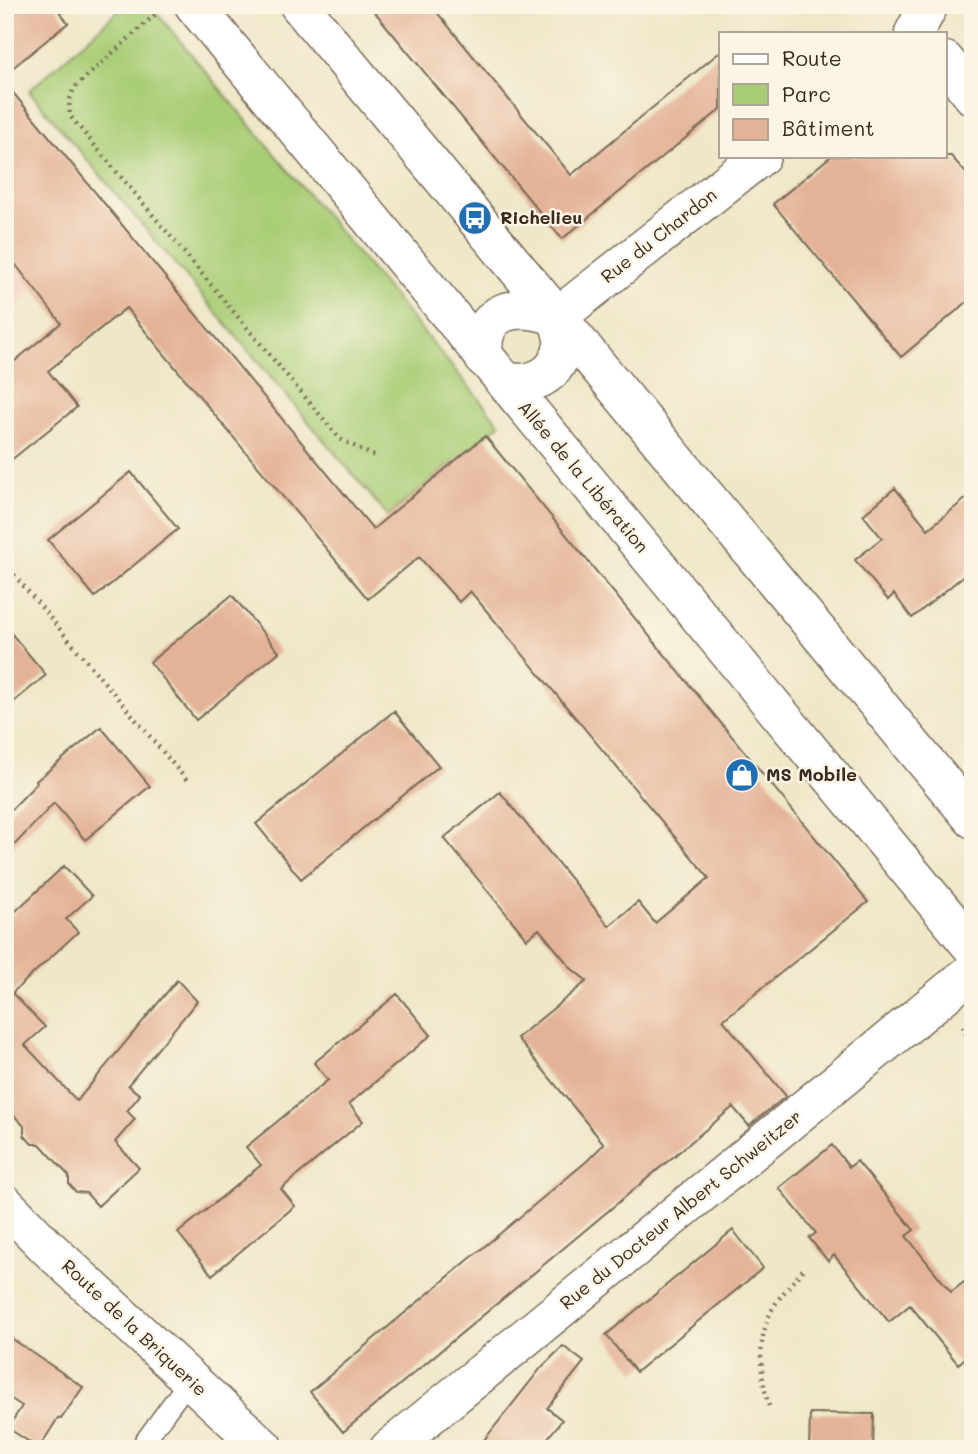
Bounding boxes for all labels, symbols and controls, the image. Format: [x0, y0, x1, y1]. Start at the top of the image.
legend [719, 32, 946, 158]
text: Route [782, 44, 842, 71]
text: Parc [782, 80, 831, 107]
text: Bâtiment [782, 114, 874, 141]
street label: Rue du Chardon [596, 182, 721, 288]
bus stop icon: Richelieu [456, 199, 494, 237]
place label: Richelieu [500, 205, 582, 229]
street label: Allée de la Libération [513, 395, 654, 557]
shop icon: MS Mobile [723, 756, 761, 794]
place label: MS Mobile [766, 762, 857, 786]
street label: Rue du Docteur Albert Schweitzer [554, 1104, 806, 1314]
street label: Route de la Briquerie [57, 1253, 213, 1401]

